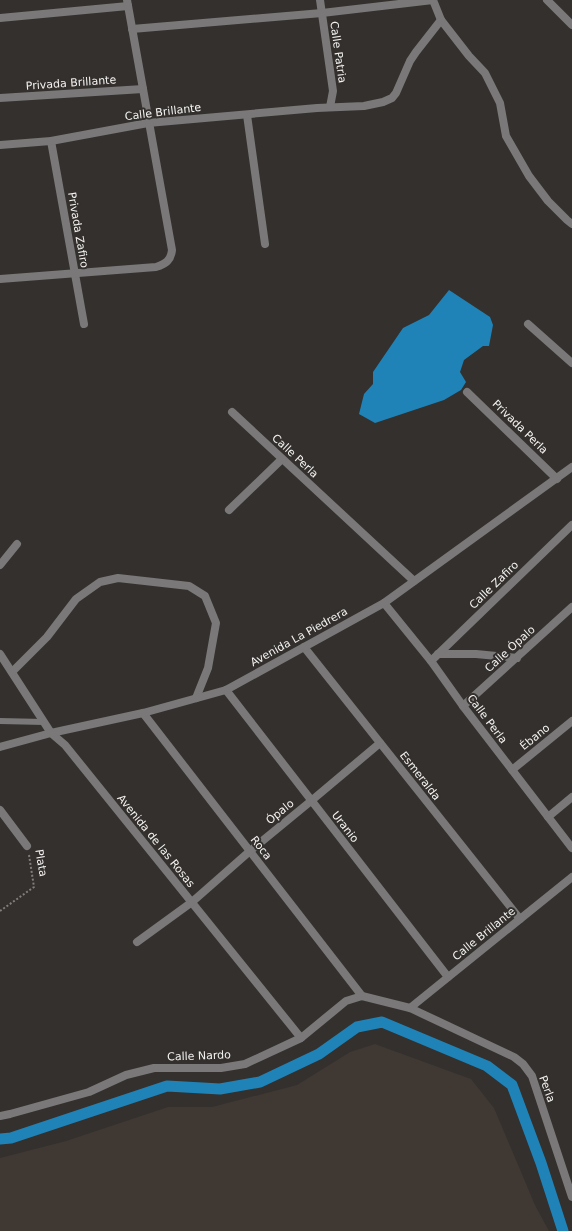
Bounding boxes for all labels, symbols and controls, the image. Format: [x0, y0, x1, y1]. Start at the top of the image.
street label: Calle Patria [327, 20, 349, 84]
street label: Privada Brillante [25, 73, 117, 93]
street label: Calle Brillante [124, 101, 202, 123]
street label: Privada Zafiro [65, 191, 91, 269]
street label: Privada Perla [490, 397, 550, 457]
street label: Calle Perla [269, 431, 321, 481]
street label: Calle Zafiro [467, 558, 521, 612]
street label: Avenida La Piedrera [248, 605, 350, 669]
street label: Calle Ópalo [482, 623, 538, 675]
street label: Calle Perla [464, 692, 510, 746]
street label: Ébano [518, 721, 553, 753]
street label: Esmeralda [397, 749, 443, 803]
street label: Avenida de las Rosas [115, 792, 198, 890]
street label: Ópalo [263, 797, 297, 827]
street label: Uranio [329, 809, 361, 845]
street label: Roca [248, 833, 274, 863]
street label: Plata [32, 848, 50, 878]
street label: Calle Brillante [450, 905, 518, 963]
street label: Calle Nardo [167, 1048, 231, 1064]
street label: Perla [536, 1074, 558, 1104]

